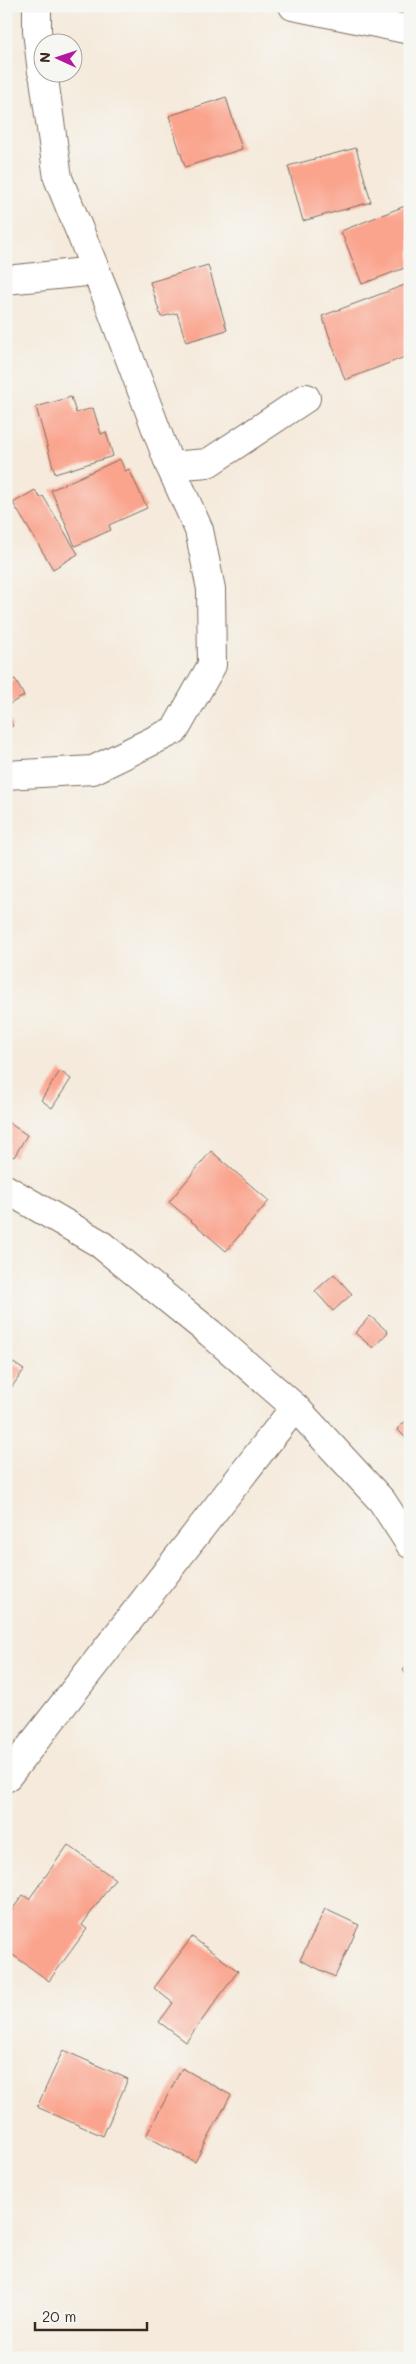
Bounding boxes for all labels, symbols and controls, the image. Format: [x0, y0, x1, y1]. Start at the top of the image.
north arrow [32, 32, 82, 82]
text: N [35, 51, 54, 63]
scale bar [35, 2299, 148, 2331]
text: 20 m [42, 2306, 76, 2326]

